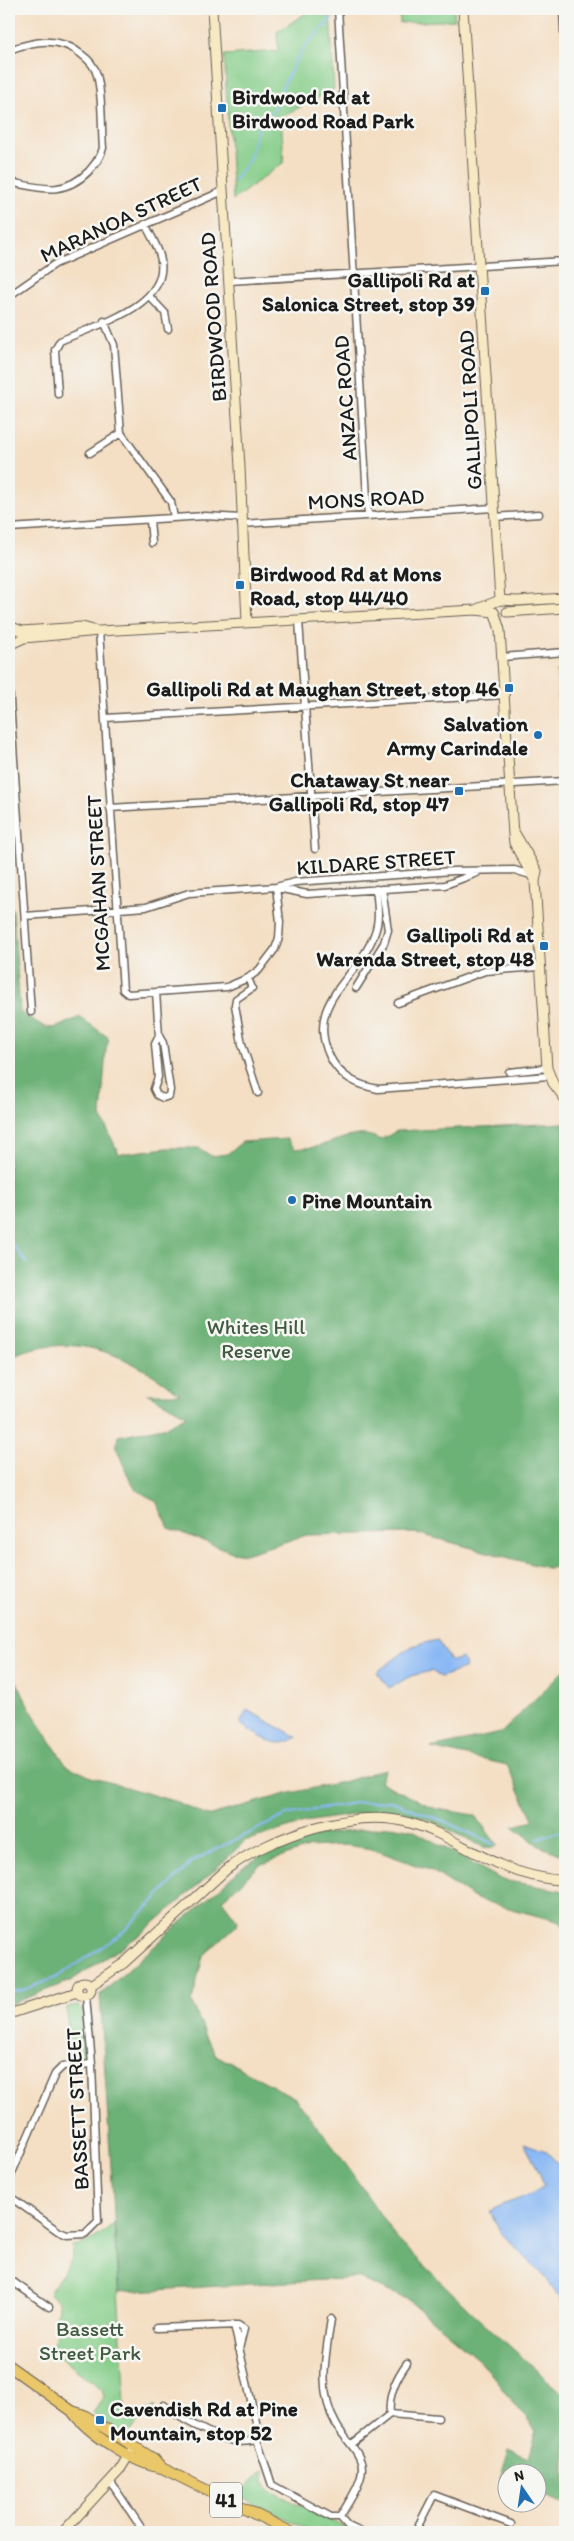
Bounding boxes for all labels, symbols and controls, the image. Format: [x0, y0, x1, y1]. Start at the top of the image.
place label: Birdwood Rd at Birdwood Road Park [232, 84, 415, 133]
marker: Birdwood Rd at Birdwood Road Park [216, 102, 228, 114]
street label: MARANOA STREET [36, 170, 206, 267]
street label: BIRDWOOD ROAD [195, 231, 231, 403]
place label: Gallipoli Rd at Salonica Street, stop 39 [262, 267, 475, 317]
marker: Gallipoli Rd at Salonica Street, stop 39 [479, 285, 491, 297]
street label: GALLIPOLI ROAD [453, 329, 487, 491]
street label: ANZAC ROAD [328, 334, 362, 462]
street label: MONS ROAD [307, 483, 425, 515]
place label: Birdwood Rd at Mons Road, stop 44/40 [250, 561, 442, 611]
marker: Birdwood Rd at Mons Road, stop 44/40 [234, 579, 246, 591]
place label: Gallipoli Rd at Maughan Street, stop 46 [146, 676, 499, 702]
marker: Gallipoli Rd at Maughan Street, stop 46 [503, 682, 515, 694]
place label: Salvation Army Carindale [386, 711, 528, 761]
marker: Salvation Army Carindale [532, 729, 544, 741]
place label: Chataway St near Gallipoli Rd, stop 47 [269, 767, 450, 817]
marker: Chataway St near Gallipoli Rd, stop 47 [453, 785, 465, 797]
street label: MCGAHAN STREET [81, 794, 115, 972]
street label: KILDARE STREET [296, 844, 457, 880]
place label: Gallipoli Rd at Warenda Street, stop 48 [316, 922, 534, 972]
marker: Gallipoli Rd at Warenda Street, stop 48 [538, 940, 550, 952]
place label: Pine Mountain [302, 1188, 432, 1213]
marker: Pine Mountain [286, 1194, 298, 1206]
park label: Whites Hill Reserve [207, 1314, 305, 1363]
street label: BASSETT STREET [60, 2027, 94, 2191]
park label: Bassett Street Park [39, 2316, 141, 2365]
place label: Cavendish Rd at Pine Mountain, stop 52 [110, 2396, 298, 2446]
marker: Cavendish Rd at Pine Mountain, stop 52 [94, 2414, 106, 2426]
north arrow [496, 2464, 546, 2514]
text: N [513, 2466, 526, 2485]
road number: 41 [210, 2482, 242, 2518]

